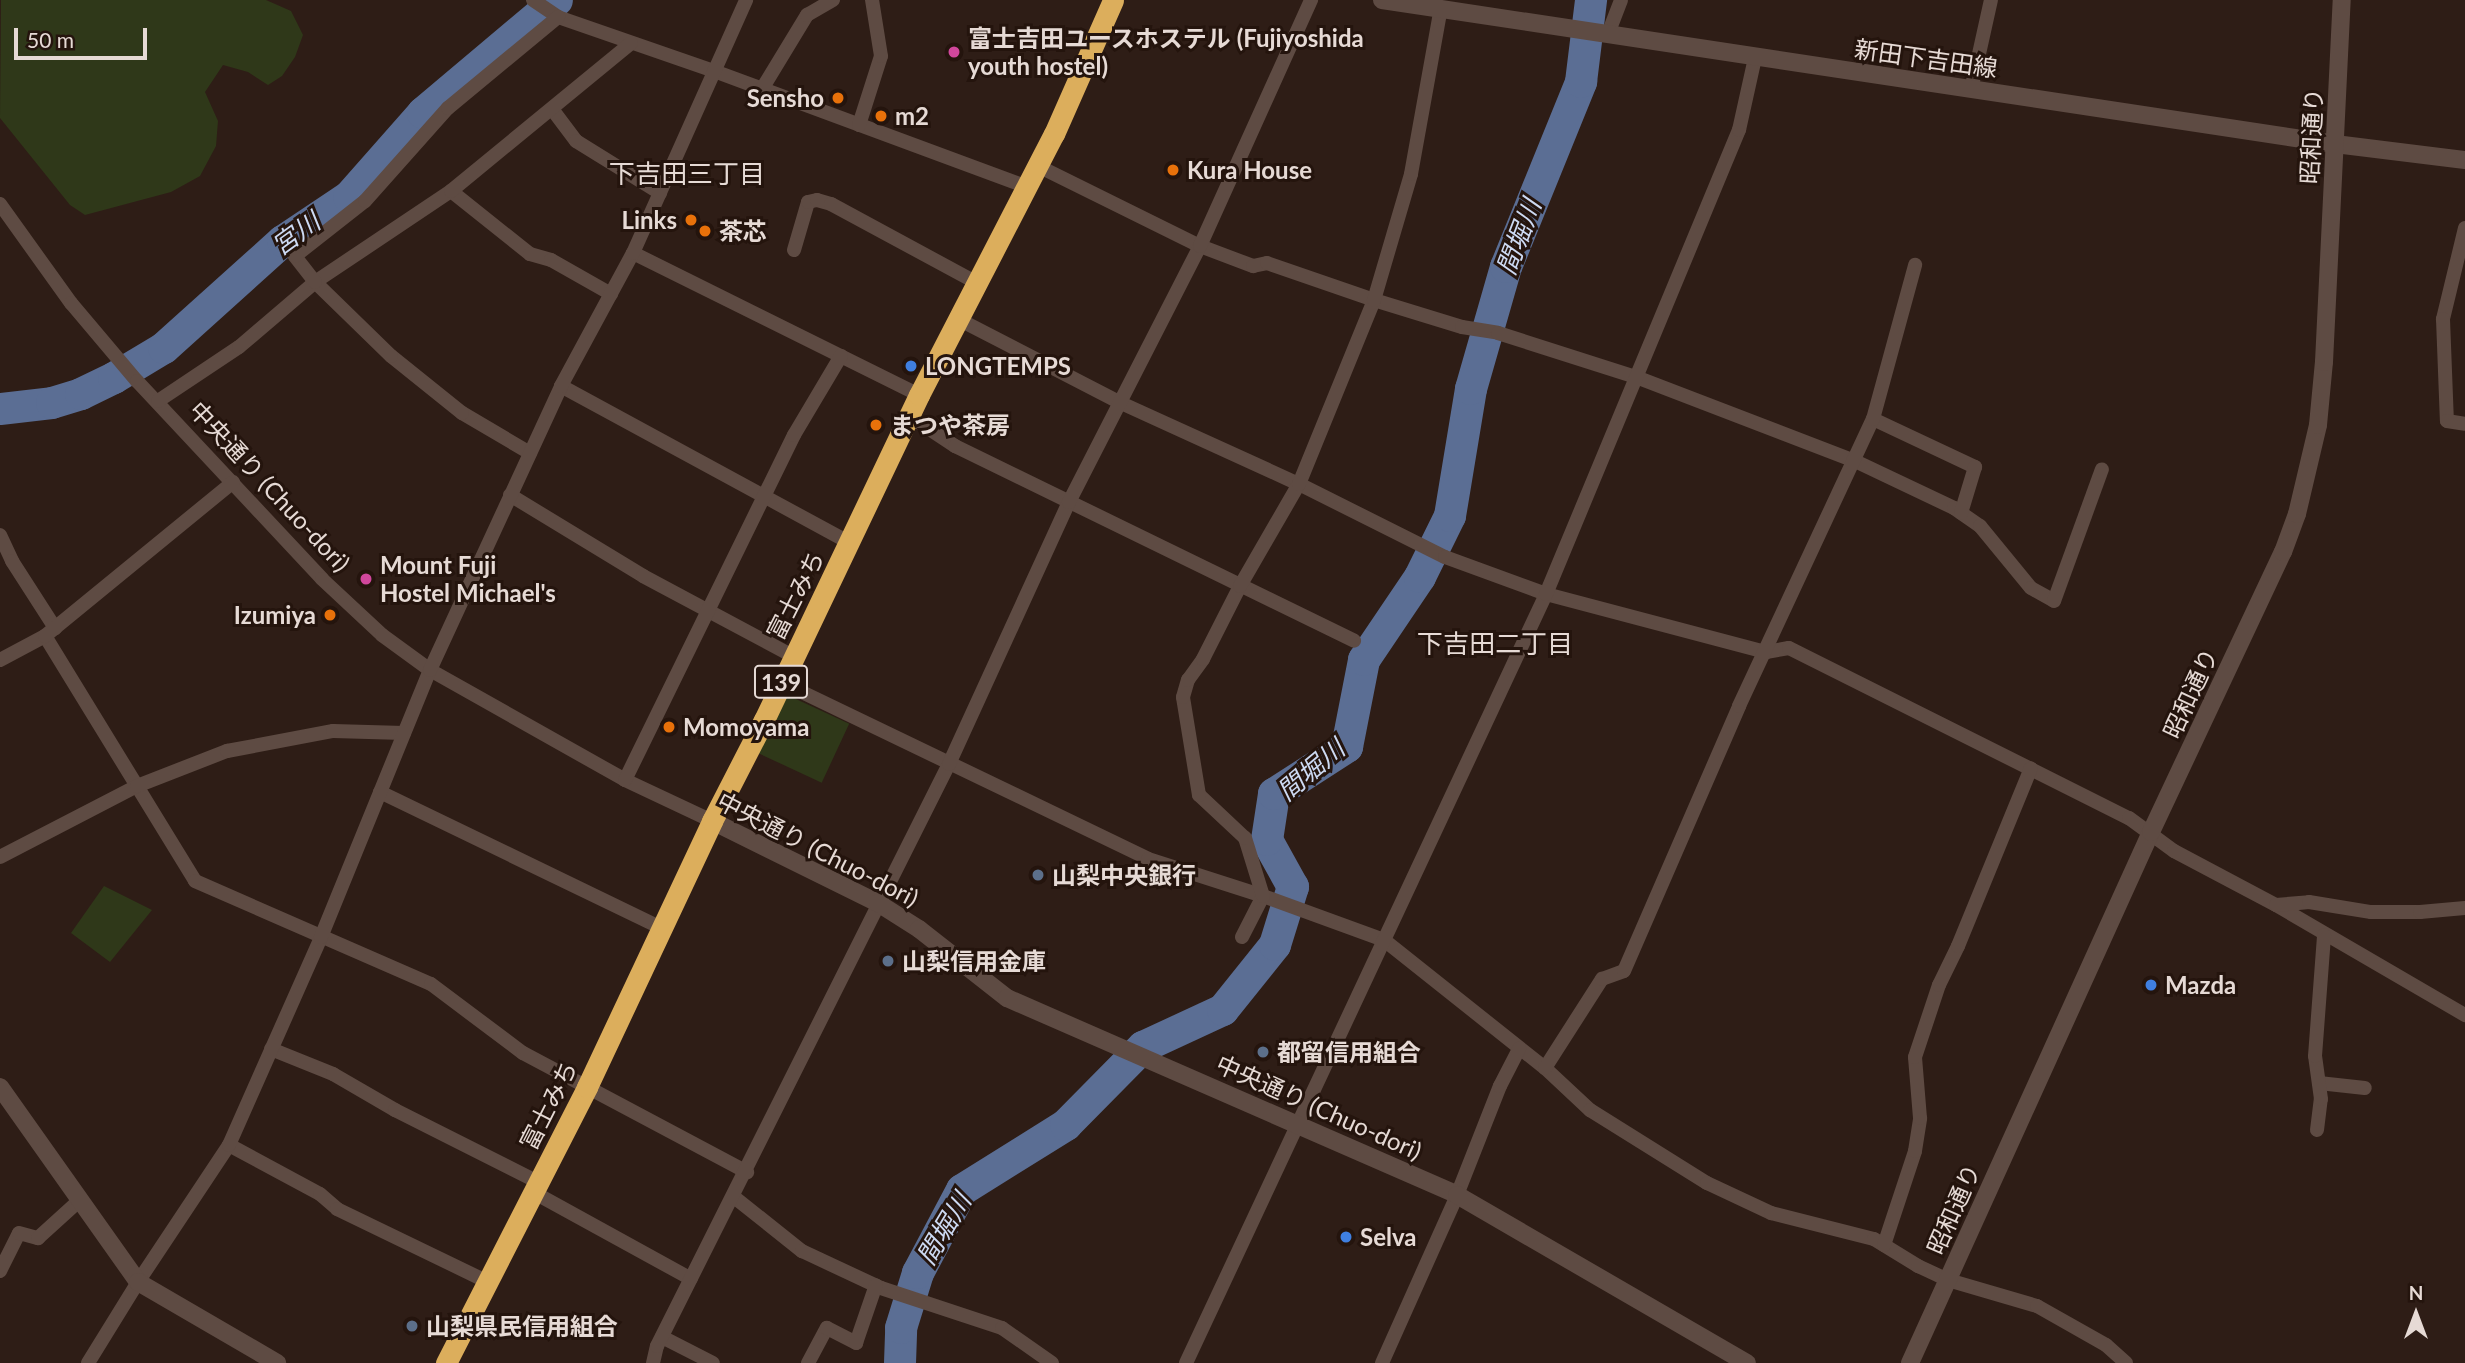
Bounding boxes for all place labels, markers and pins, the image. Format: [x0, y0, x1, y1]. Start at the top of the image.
place label: 富士吉田ユースホステル (Fujiyoshida youth hostel) [968, 24, 1365, 80]
marker: 富士吉田ユースホステル (Fujiyoshida youth hostel) [946, 44, 962, 60]
place label: Sensho [747, 84, 824, 112]
marker: Sensho [830, 90, 846, 106]
place label: m2 [895, 102, 929, 130]
marker: m2 [873, 108, 889, 124]
place label: Kura House [1187, 156, 1312, 184]
marker: Kura House [1165, 162, 1181, 178]
place label: Links [622, 206, 677, 234]
marker: Links [683, 212, 699, 228]
place label: 茶芯 [719, 217, 767, 245]
marker: 茶芯 [697, 223, 713, 239]
place label: LONGTEMPS [925, 352, 1071, 380]
marker: LONGTEMPS [903, 358, 919, 374]
place label: まつや茶房 [890, 411, 1010, 439]
marker: まつや茶房 [868, 417, 884, 433]
place label: Mount Fuji Hostel Michael's [380, 551, 556, 607]
marker: Mount Fuji Hostel Michael's [358, 571, 374, 587]
place label: Izumiya [234, 601, 316, 629]
marker: Izumiya [322, 607, 338, 623]
place label: Momoyama [683, 713, 809, 741]
marker: Momoyama [661, 719, 677, 735]
place label: 山梨中央銀行 [1052, 861, 1196, 889]
marker: 山梨中央銀行 [1030, 867, 1046, 883]
place label: 山梨信用金庫 [902, 947, 1046, 975]
marker: 山梨信用金庫 [880, 953, 896, 969]
place label: Mazda [2165, 971, 2236, 999]
marker: Mazda [2143, 977, 2159, 993]
place label: 都留信用組合 [1277, 1038, 1421, 1066]
marker: 都留信用組合 [1255, 1044, 1271, 1060]
place label: Selva [1360, 1223, 1416, 1251]
marker: Selva [1338, 1229, 1354, 1245]
place label: 山梨県民信用組合 [426, 1312, 618, 1340]
marker: 山梨県民信用組合 [404, 1318, 420, 1334]

